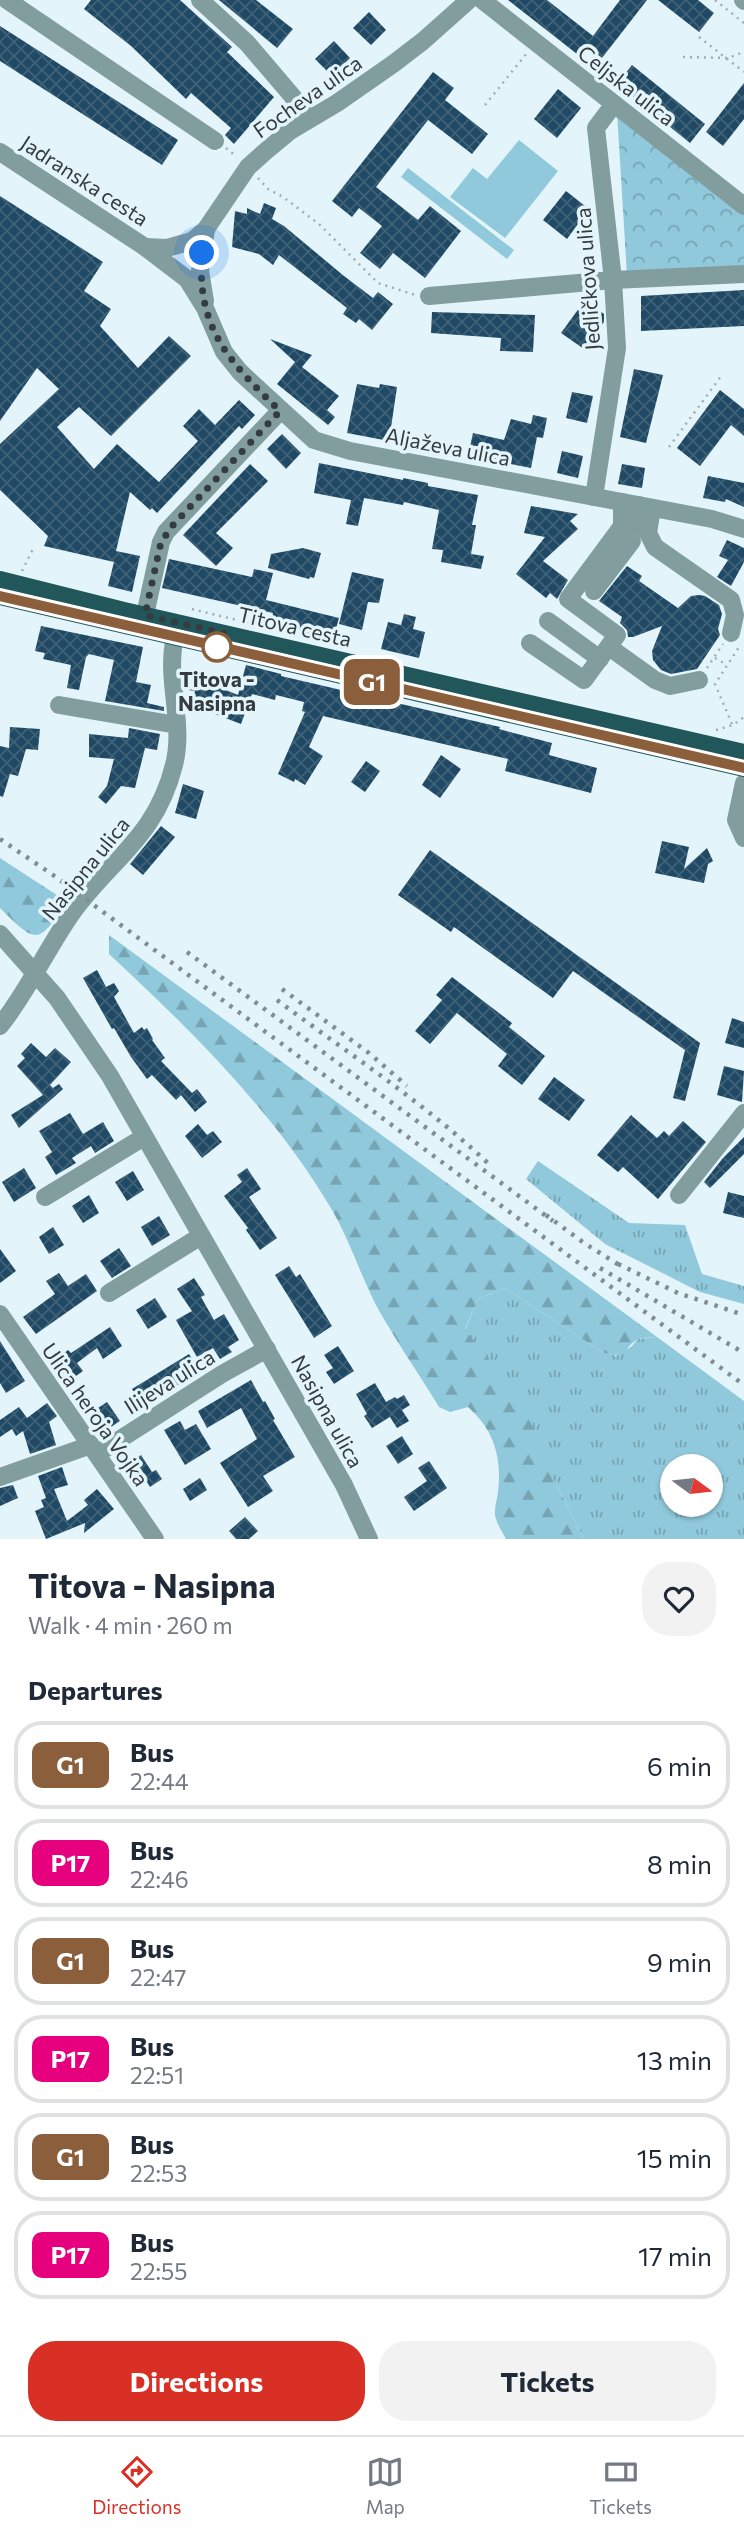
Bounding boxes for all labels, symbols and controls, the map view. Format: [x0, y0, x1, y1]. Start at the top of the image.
street label: Celjska ulica [574, 39, 680, 131]
street label: Focheva ulica [248, 49, 366, 143]
street label: Jadranska cesta [17, 130, 153, 230]
street label: Jedličkova ulica [570, 207, 604, 351]
your location [184, 235, 219, 270]
street label: Aljaževa ulica [383, 422, 513, 470]
street label: Titova cesta [236, 601, 354, 651]
marker: Titova - Nasipna [202, 632, 232, 662]
line badge: G1 [340, 659, 404, 705]
place label: Titova - Nasipna [178, 666, 256, 715]
text: G1 [358, 667, 386, 696]
street label: Nasipna ulica [36, 812, 134, 924]
street label: Ulica heroja Vojka [37, 1338, 155, 1490]
street label: Ilijeva ulica [119, 1343, 219, 1419]
street label: Nasipna ulica [287, 1350, 369, 1472]
north arrow [660, 1454, 723, 1517]
map controls [660, 1454, 723, 1517]
button: heart [642, 1562, 716, 1636]
text: Titova - Nasipna [28, 1564, 276, 1605]
text: Walk · 4 min · 260 m [28, 1611, 233, 1639]
text: Departures [28, 1674, 163, 1705]
text: Bus [130, 1736, 174, 1767]
text: G1 [56, 1750, 85, 1779]
text: 6 min [647, 1750, 712, 1781]
text: 22:44 [130, 1767, 189, 1795]
text: Bus [130, 1834, 174, 1865]
text: P17 [51, 1848, 90, 1877]
text: 8 min [647, 1848, 712, 1879]
text: 22:46 [130, 1865, 189, 1893]
text: Bus [130, 1932, 174, 1963]
text: G1 [56, 1946, 85, 1975]
text: 9 min [647, 1946, 712, 1977]
text: 22:47 [130, 1963, 186, 1991]
text: Bus [130, 2030, 174, 2061]
text: P17 [51, 2044, 90, 2073]
text: 13 min [637, 2044, 712, 2075]
text: 22:51 [130, 2061, 184, 2089]
text: Bus [130, 2128, 174, 2159]
text: G1 [56, 2142, 85, 2171]
text: 15 min [637, 2142, 712, 2173]
text: 22:53 [130, 2159, 187, 2187]
text: Bus [130, 2226, 174, 2257]
text: P17 [51, 2240, 90, 2269]
text: 17 min [638, 2240, 712, 2271]
text: 22:55 [130, 2257, 187, 2285]
button: Directions [28, 2341, 365, 2421]
button: Tickets [379, 2341, 716, 2421]
tab: Directions [92, 2453, 181, 2518]
tab: Map [366, 2453, 405, 2518]
tab: Tickets [589, 2453, 652, 2518]

